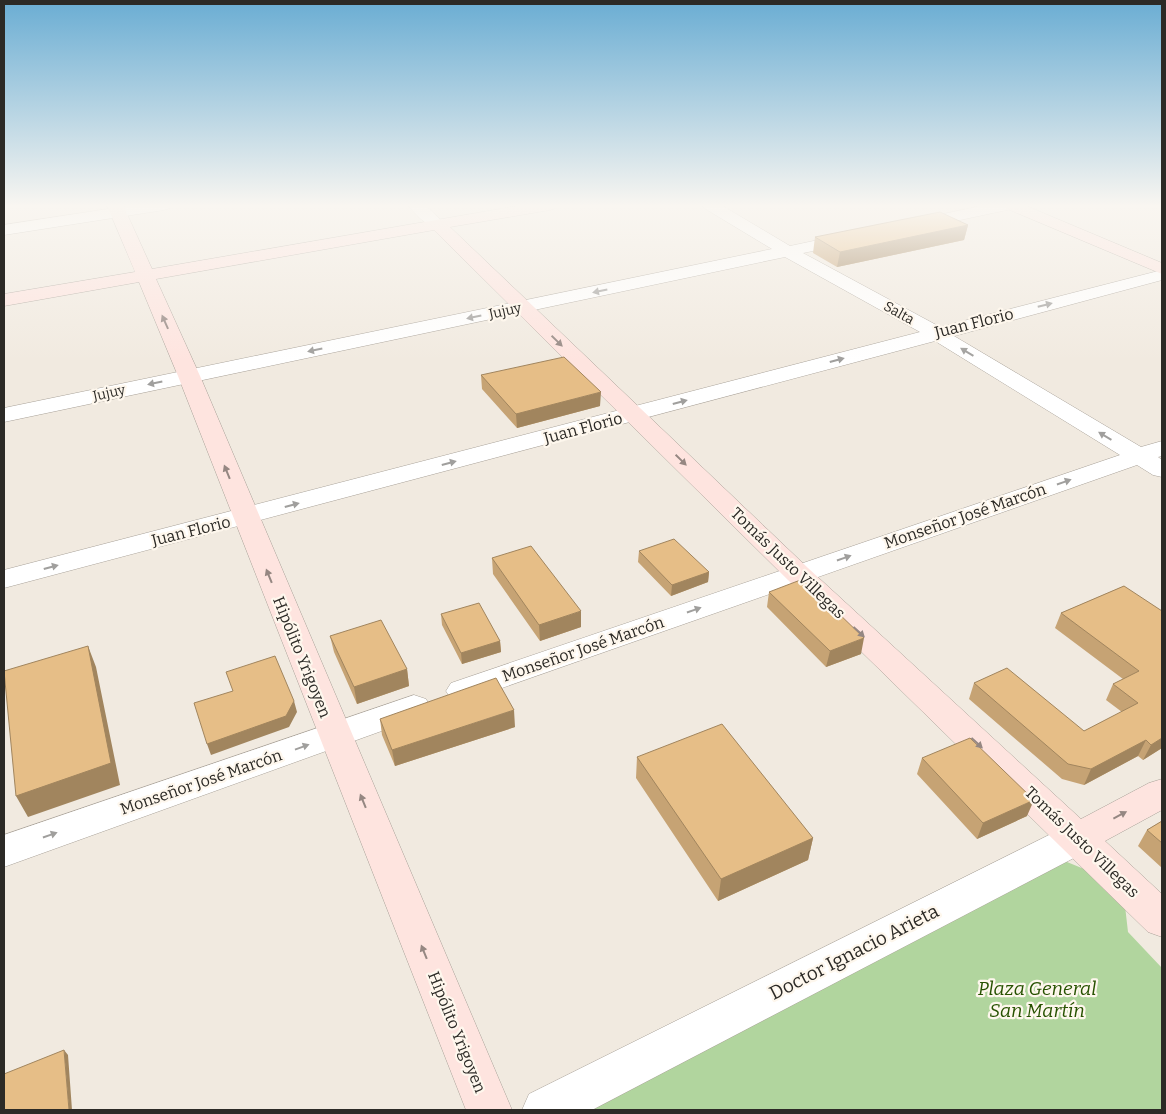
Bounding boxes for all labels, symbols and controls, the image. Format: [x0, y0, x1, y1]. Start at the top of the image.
one-way arrow [592, 287, 607, 295]
street label: Salta [881, 298, 918, 328]
street label: Jujuy [486, 299, 523, 323]
one-way arrow [1038, 301, 1053, 309]
street label: Juan Florio [932, 304, 1015, 342]
one-way arrow [465, 314, 481, 322]
one-way arrow [160, 315, 168, 329]
one-way arrow [550, 335, 562, 347]
one-way arrow [307, 346, 322, 354]
one-way arrow [960, 347, 973, 356]
one-way arrow [830, 355, 845, 363]
one-way arrow [148, 379, 163, 387]
street label: Jujuy [90, 381, 127, 405]
one-way arrow [673, 397, 688, 405]
street label: Juan Florio [541, 408, 624, 448]
one-way arrow [1099, 432, 1112, 441]
one-way arrow [675, 454, 687, 466]
one-way arrow [442, 459, 457, 467]
one-way arrow [223, 464, 231, 479]
one-way arrow [1057, 478, 1072, 486]
street label: Monseñor José Marcón [882, 479, 1048, 553]
one-way arrow [285, 501, 300, 509]
street label: Tomás Justo Villegas [727, 504, 849, 622]
street label: Juan Florio [149, 512, 232, 550]
one-way arrow [837, 554, 852, 561]
one-way arrow [43, 563, 58, 571]
one-way arrow [265, 569, 273, 584]
street label: Hipólito Yrigoyen [269, 594, 335, 720]
one-way arrow [687, 606, 702, 613]
street label: Monseñor José Marcón [500, 612, 666, 686]
one-way arrow [853, 626, 865, 638]
one-way arrow [971, 737, 983, 749]
one-way arrow [295, 743, 310, 750]
street label: Monseñor José Marcón [118, 745, 284, 819]
street label: Tomás Justo Villegas [1021, 783, 1143, 901]
one-way arrow [359, 794, 367, 808]
one-way arrow [1113, 811, 1127, 819]
one-way arrow [43, 831, 58, 839]
street label: Doctor Ignacio Arieta [765, 899, 943, 1005]
one-way arrow [420, 944, 428, 959]
street label: Hipólito Yrigoyen [424, 969, 490, 1095]
park label: Plaza General San Martín [978, 977, 1096, 1022]

